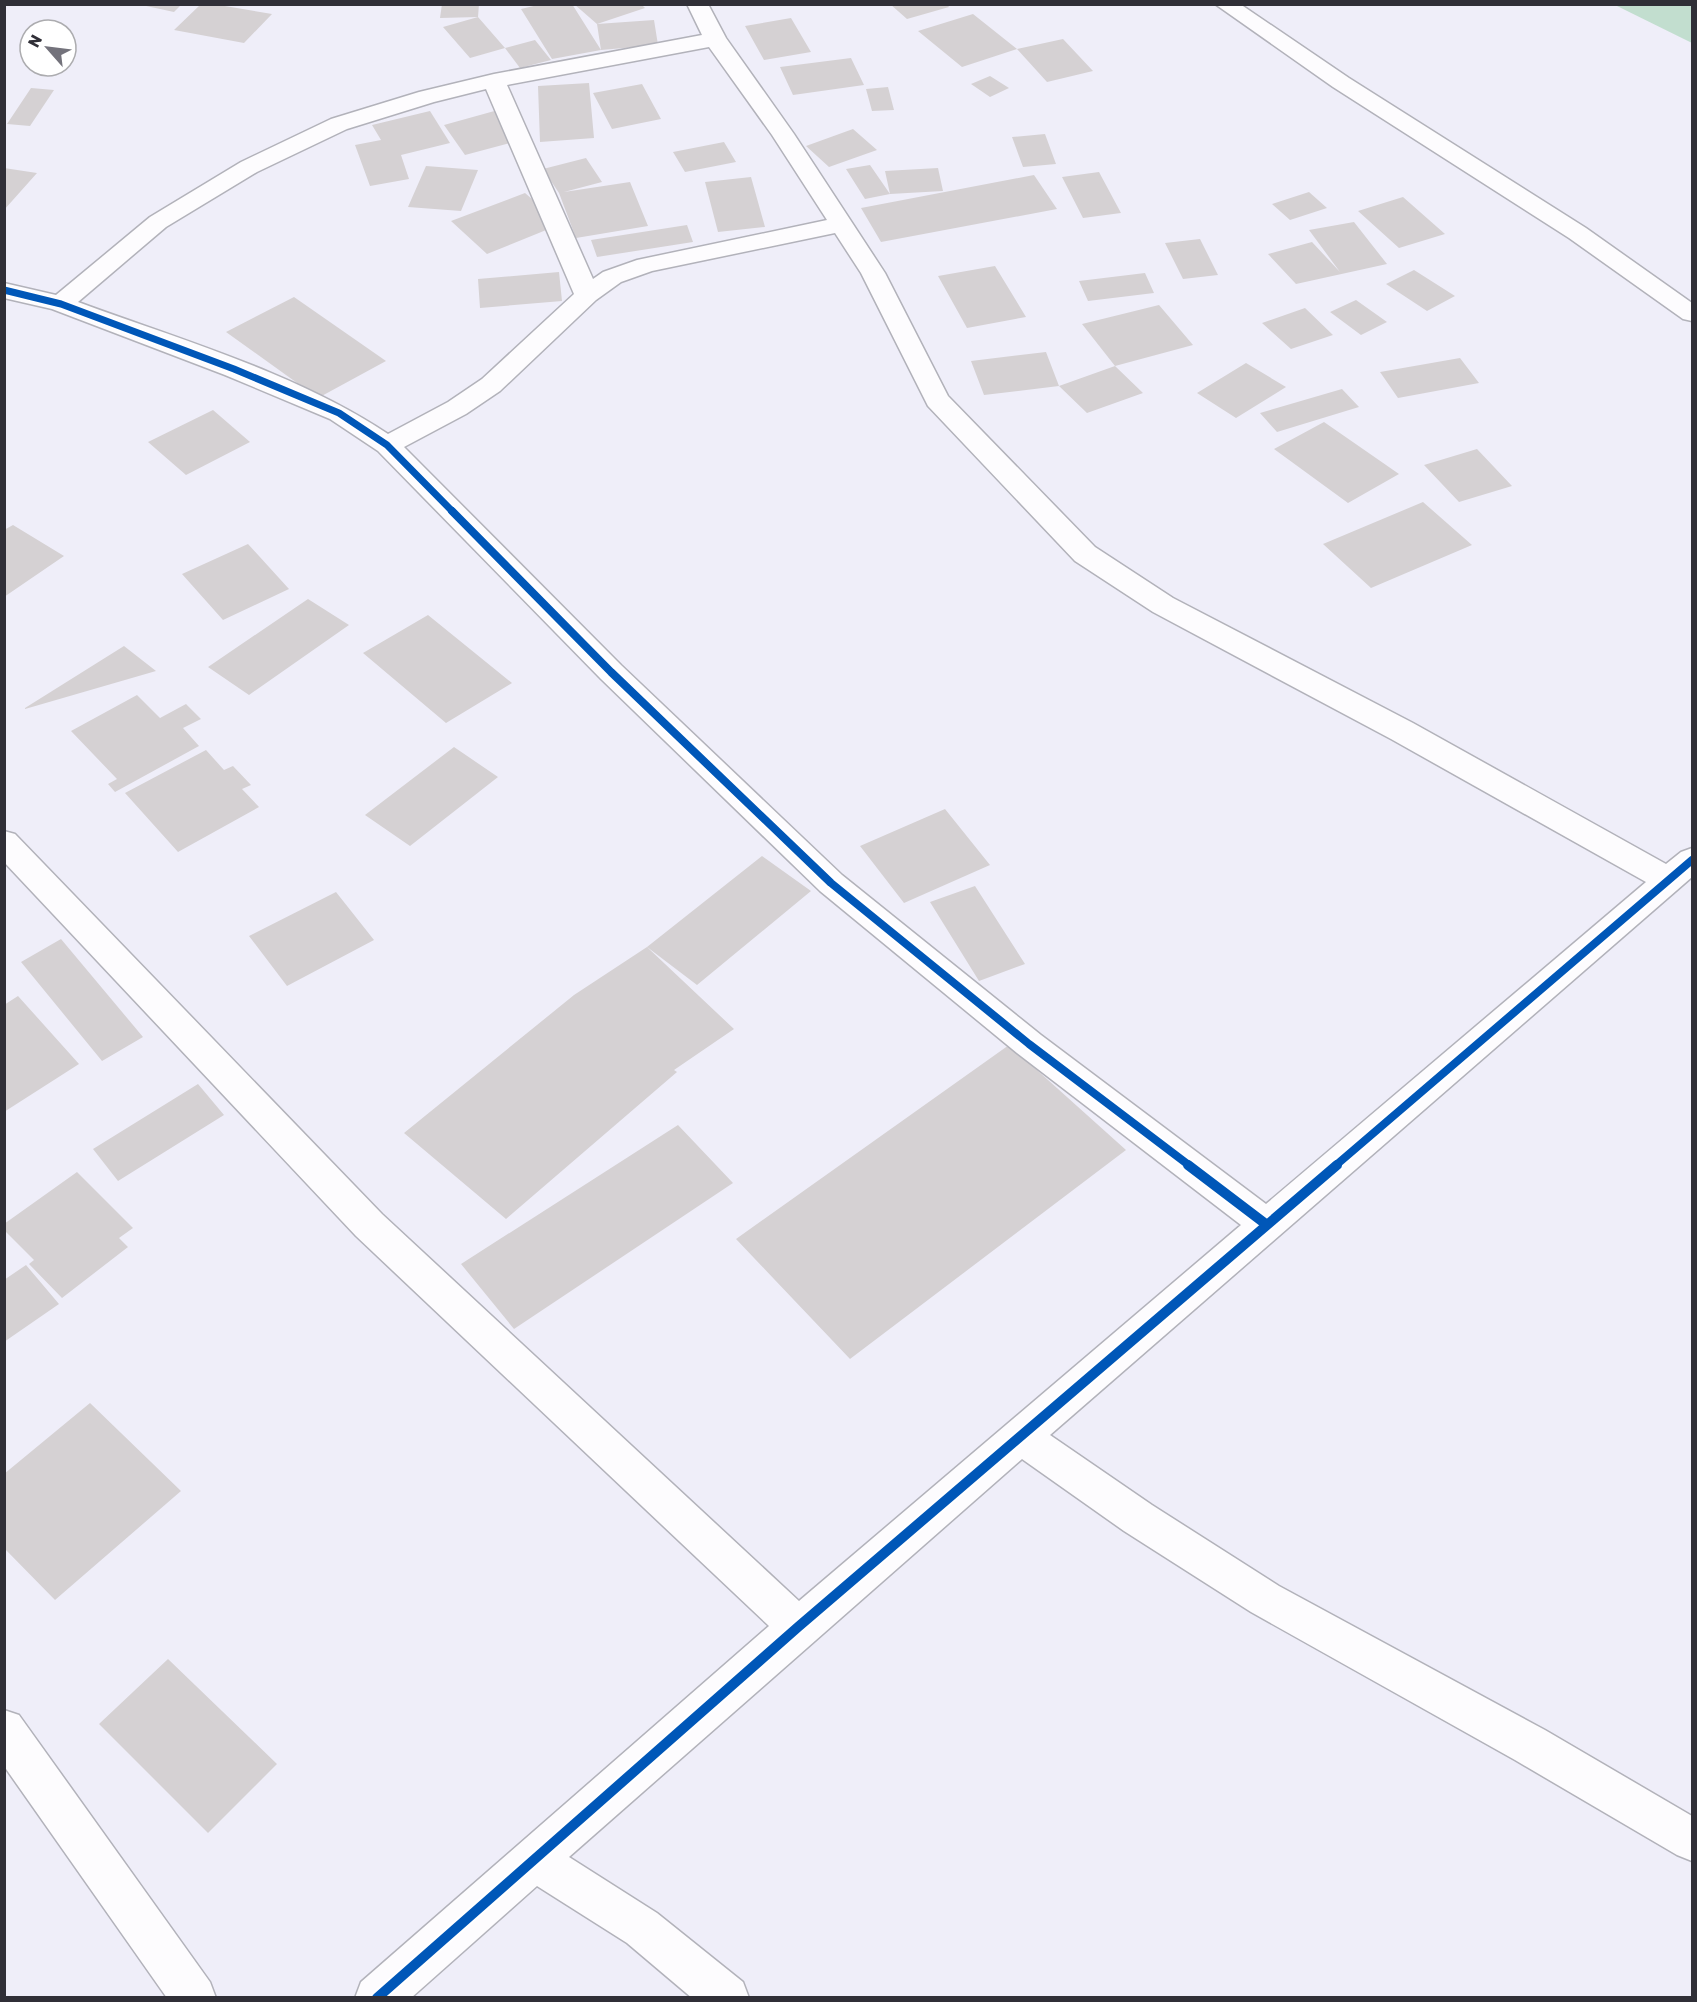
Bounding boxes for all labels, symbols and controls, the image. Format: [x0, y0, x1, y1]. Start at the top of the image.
north arrow [18, 18, 78, 78]
text: N [24, 32, 46, 51]

